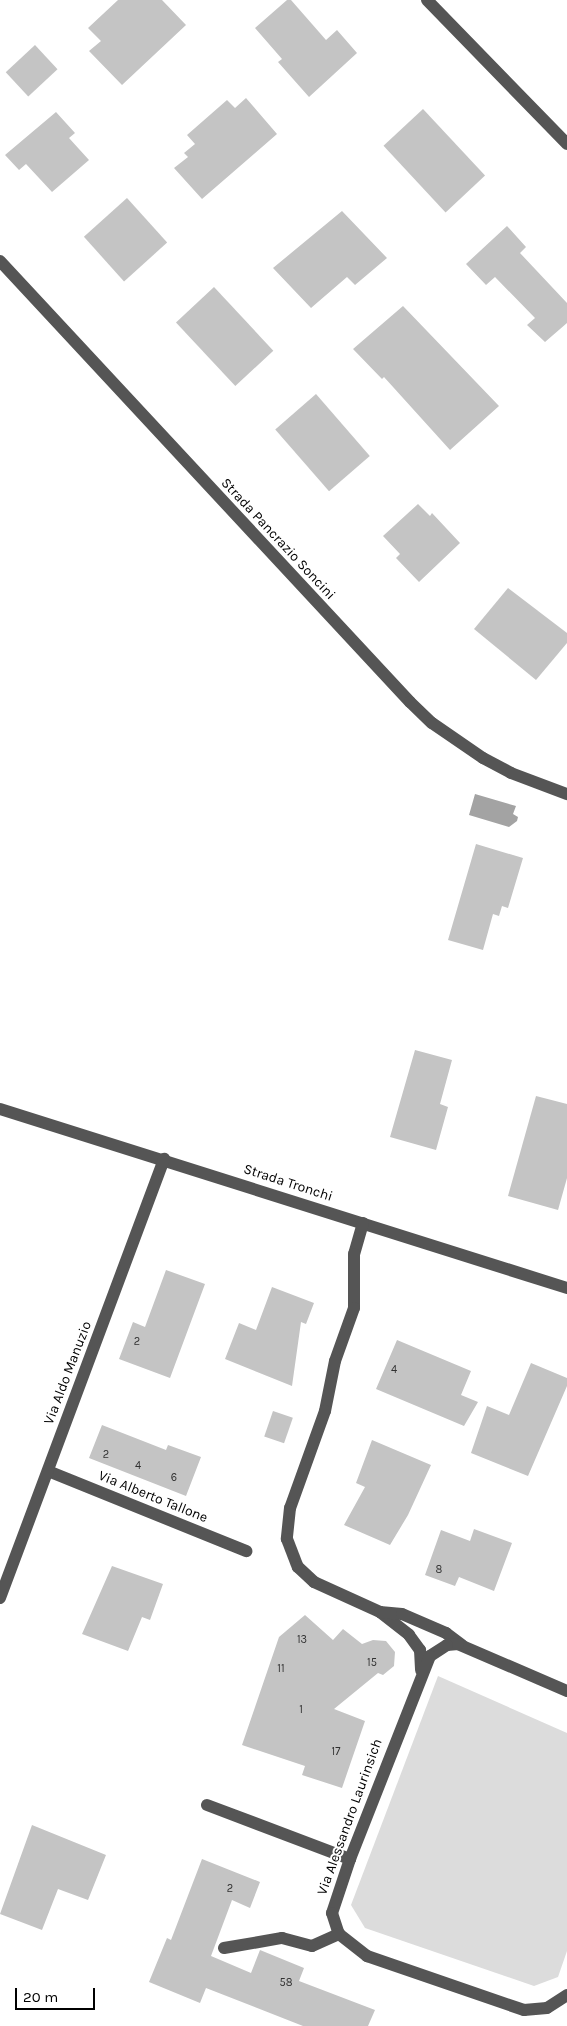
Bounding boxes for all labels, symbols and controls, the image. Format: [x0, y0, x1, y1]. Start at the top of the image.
street label: Strada Pancrazio Soncini [217, 475, 339, 603]
street label: Strada Tronchi [241, 1161, 335, 1205]
street label: Via Aldo Manuzio [41, 1319, 95, 1427]
house number: 2 [134, 1335, 140, 1349]
house number: 4 [391, 1363, 397, 1377]
house number: 2 [103, 1448, 109, 1462]
house number: 4 [135, 1459, 141, 1473]
street label: Via Alberto Tallone [96, 1467, 210, 1527]
house number: 6 [171, 1471, 177, 1485]
house number: 8 [436, 1563, 442, 1577]
house number: 13 [297, 1633, 307, 1647]
house number: 15 [367, 1656, 377, 1670]
house number: 11 [277, 1662, 285, 1676]
house number: 1 [299, 1703, 303, 1717]
street label: Via Alessandro Laurinsich [314, 1737, 386, 1897]
house number: 17 [332, 1745, 340, 1759]
house number: 2 [227, 1882, 233, 1896]
house number: 58 [280, 1976, 292, 1990]
scale bar [18, 1978, 98, 2010]
text: 20 m [23, 1988, 58, 2006]

